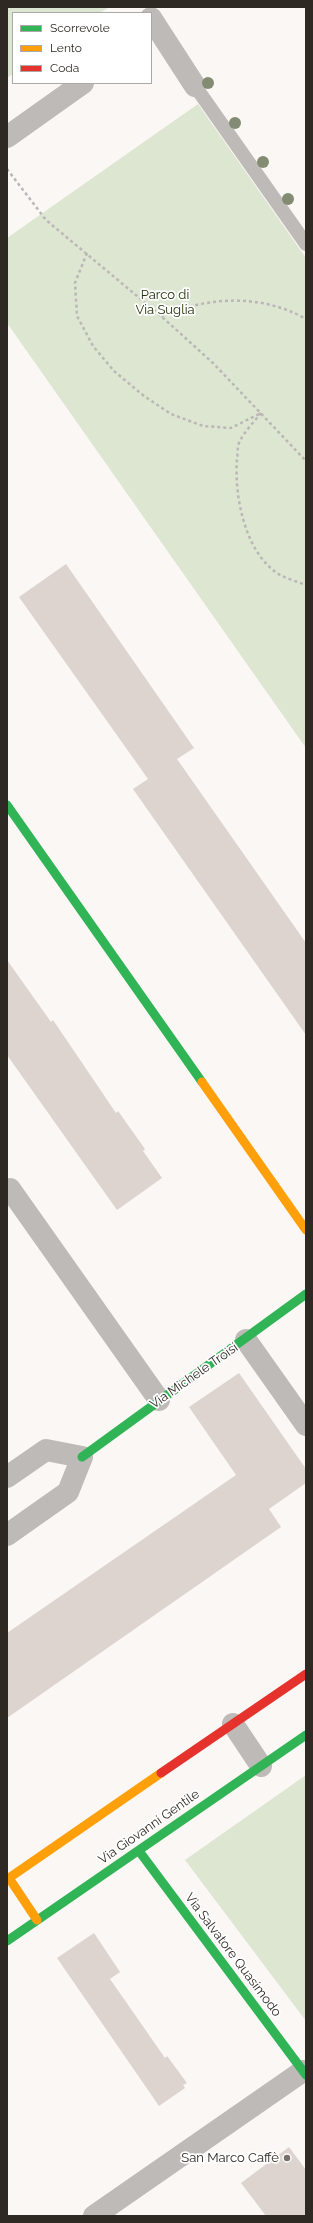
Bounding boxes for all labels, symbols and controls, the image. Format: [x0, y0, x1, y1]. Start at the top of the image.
legend [12, 12, 152, 84]
text: Scorrevole [50, 21, 110, 35]
text: Lento [50, 41, 82, 55]
text: Coda [50, 61, 79, 75]
park label: Parco di Via Suglia [135, 287, 195, 318]
street label: Via Michele Troisi [147, 1340, 241, 1412]
street label: Via Giovanni Gentile [96, 1786, 202, 1868]
street label: Via Salvatore Quasimodo [181, 1890, 285, 2020]
place label: San Marco Caffè [181, 2150, 279, 2166]
marker: San Marco Caffè [282, 2153, 292, 2163]

